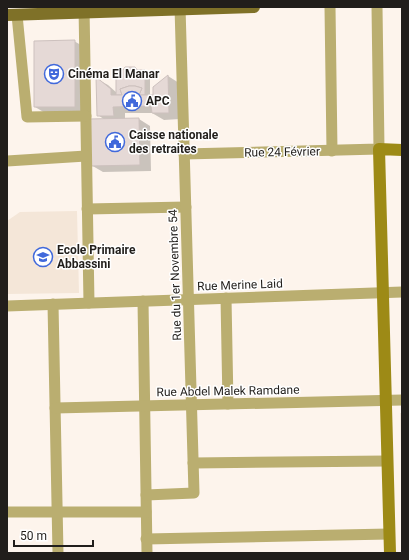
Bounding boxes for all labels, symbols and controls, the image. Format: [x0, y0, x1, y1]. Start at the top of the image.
theatre icon: Cinéma El Manar [43, 63, 65, 85]
place label: Cinéma El Manar [68, 67, 160, 81]
public building icon: APC [121, 90, 143, 112]
place label: APC [146, 94, 170, 108]
place label: Caisse nationale des retraites [129, 128, 219, 156]
public building icon: Caisse nationale des retraites [104, 131, 126, 153]
street label: Rue 24 Février [244, 144, 320, 160]
street label: Rue du 1er Novembre 54 [166, 209, 184, 341]
place label: Ecole Primaire Abbassini [57, 243, 136, 271]
school or university icon: Ecole Primaire Abbassini [32, 246, 54, 268]
street label: Rue Merine Laid [197, 277, 283, 293]
street label: Rue Abdel Malek Ramdane [156, 383, 300, 399]
scale bar [14, 522, 93, 548]
text: 50 m [20, 529, 47, 543]

